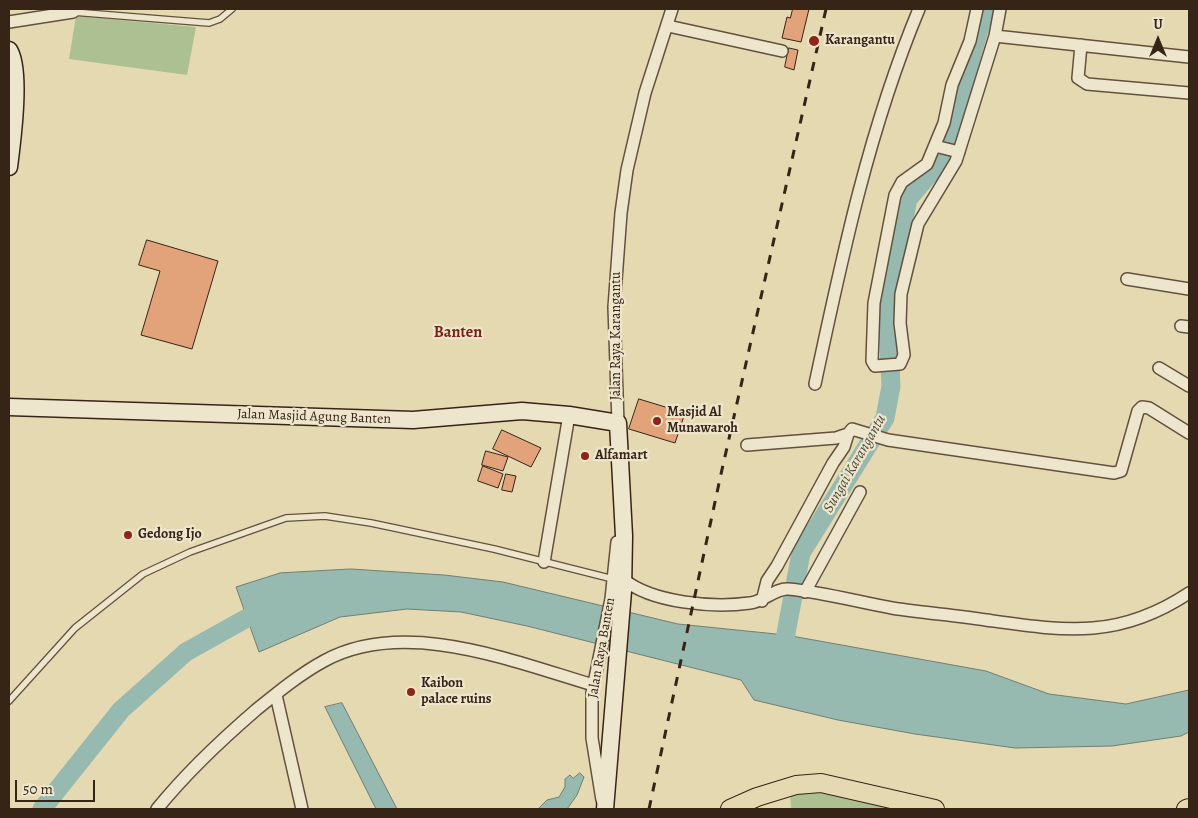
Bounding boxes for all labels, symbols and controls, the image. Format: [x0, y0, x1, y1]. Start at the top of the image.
north arrow [1133, 15, 1183, 65]
text: U [1153, 15, 1163, 34]
place label: Karangantu [825, 33, 895, 49]
marker: Karangantu [807, 34, 821, 48]
street label: Jalan Raya Karangantu [609, 272, 625, 400]
district label: Banten [434, 323, 482, 343]
place label: Masjid Al Munawaroh [667, 405, 738, 438]
street label: Jalan Masjid Agung Banten [237, 406, 391, 428]
water label: Sungai Karangantu [820, 412, 890, 516]
marker: Masjid Al Munawaroh [651, 415, 663, 427]
place label: Alfamart [595, 448, 648, 464]
marker: Alfamart [579, 450, 591, 462]
place label: Gedong Ijo [138, 527, 202, 543]
marker: Gedong Ijo [122, 529, 134, 541]
street label: Jalan Raya Banten [585, 596, 619, 700]
place label: Kaibon palace ruins [421, 676, 492, 709]
marker: Kaibon palace ruins [405, 686, 417, 698]
scale bar [18, 770, 98, 802]
text: 50 m [23, 779, 53, 799]

